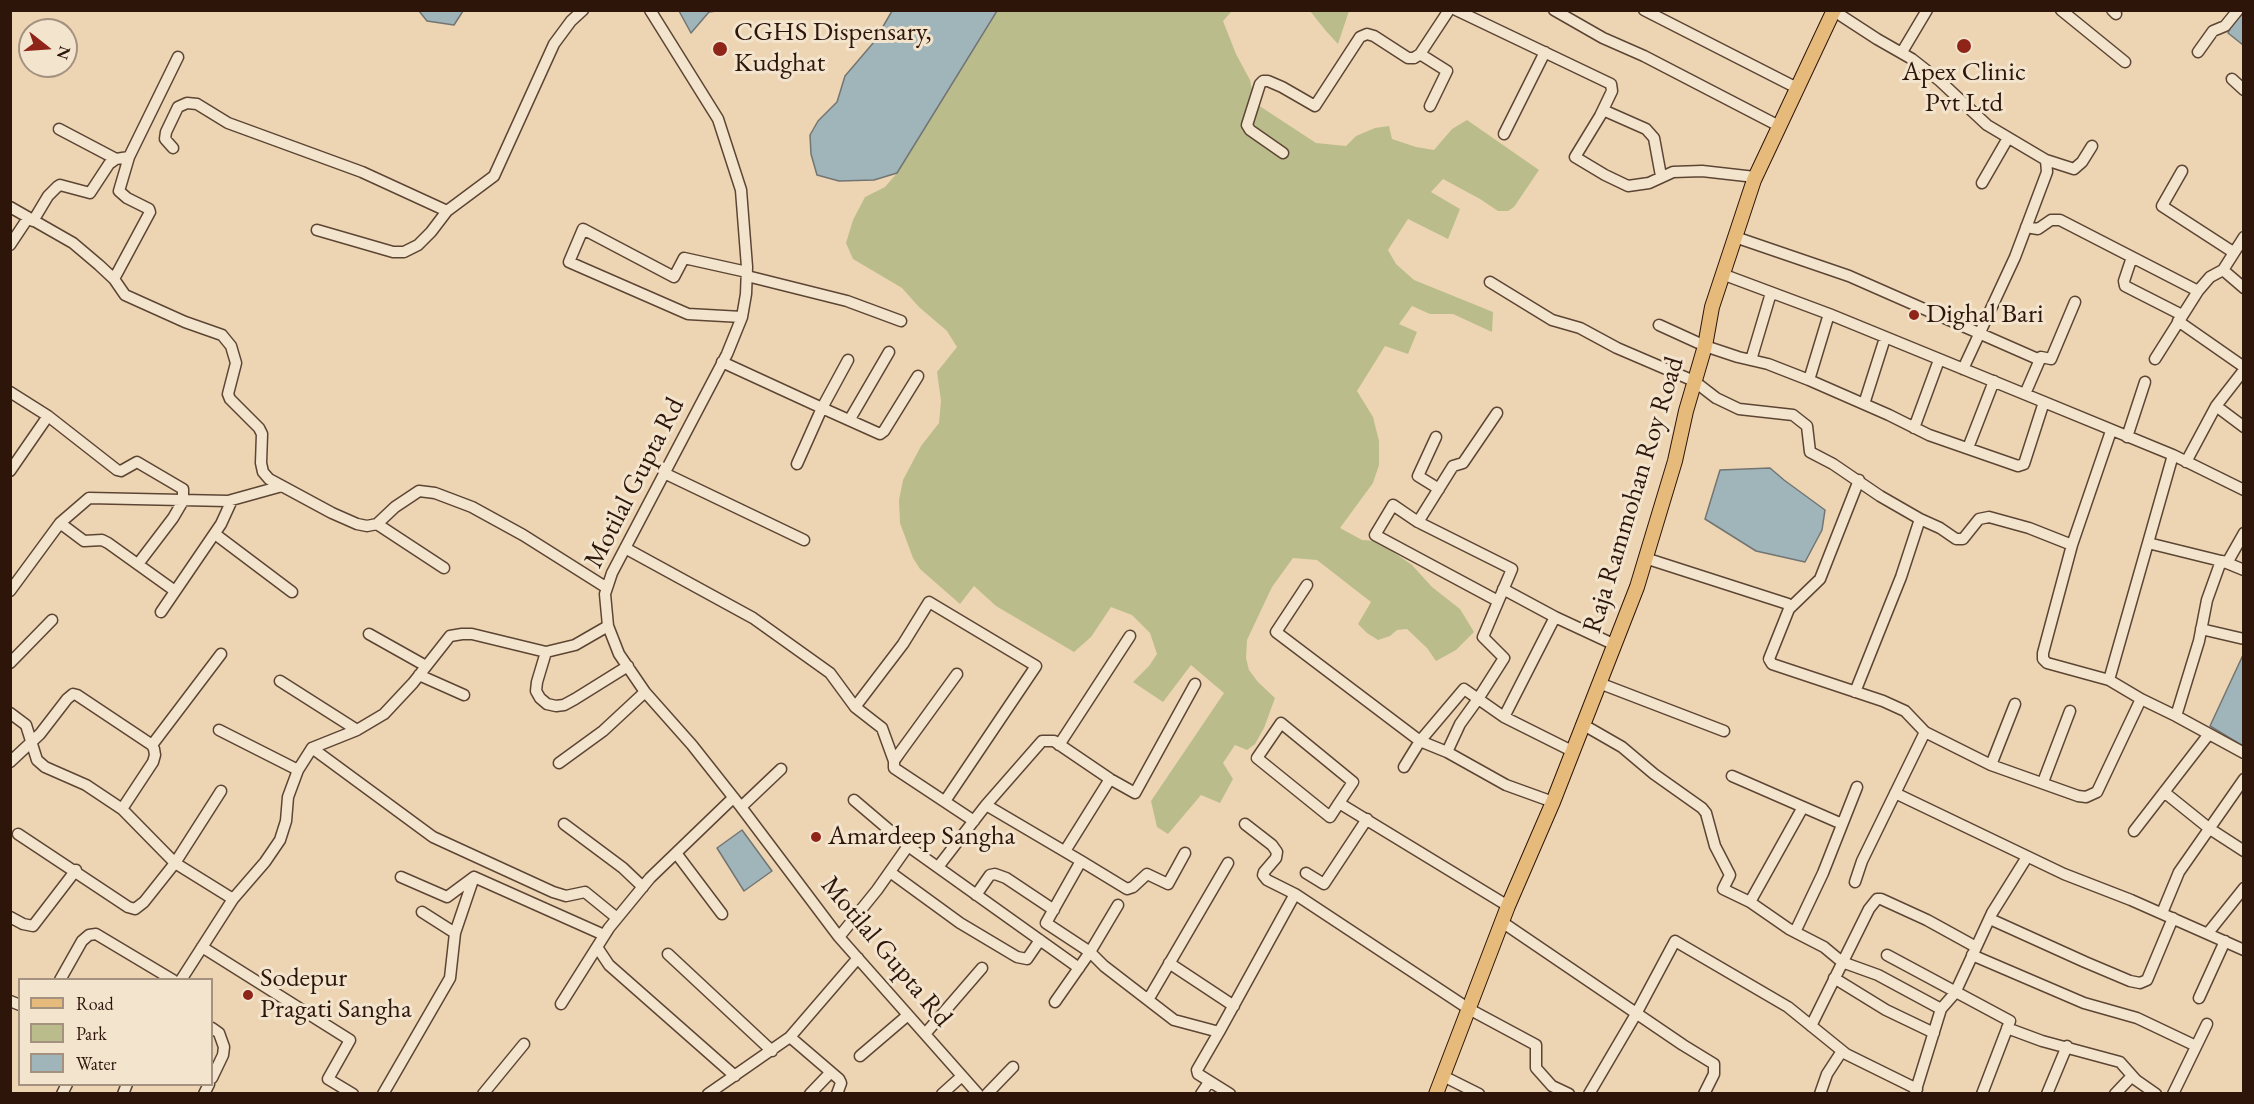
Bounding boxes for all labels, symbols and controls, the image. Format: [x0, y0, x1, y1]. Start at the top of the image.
place label: CGHS Dispensary, Kudghat [734, 17, 932, 80]
north arrow [18, 18, 78, 78]
marker: Apex Clinic Pvt Ltd [1955, 37, 1973, 55]
marker: CGHS Dispensary, Kudghat [711, 40, 729, 58]
text: N [52, 44, 76, 62]
place label: Apex Clinic Pvt Ltd [1902, 57, 2026, 120]
place label: Dighal Bari [1926, 299, 2044, 331]
marker: Dighal Bari [1907, 308, 1921, 322]
street label: Raja Rammohan Roy Road [1577, 353, 1691, 637]
street label: Motilal Gupta Rd [578, 392, 692, 574]
place label: Amardeep Sangha [828, 821, 1015, 853]
marker: Amardeep Sangha [809, 830, 823, 844]
street label: Motilal Gupta Rd [814, 870, 958, 1034]
place label: Sodepur Pragati Sangha [260, 963, 412, 1026]
legend [18, 978, 213, 1086]
marker: Sodepur Pragati Sangha [241, 988, 255, 1002]
text: Road [76, 992, 114, 1015]
text: Park [76, 1022, 107, 1045]
text: Water [76, 1052, 117, 1075]

